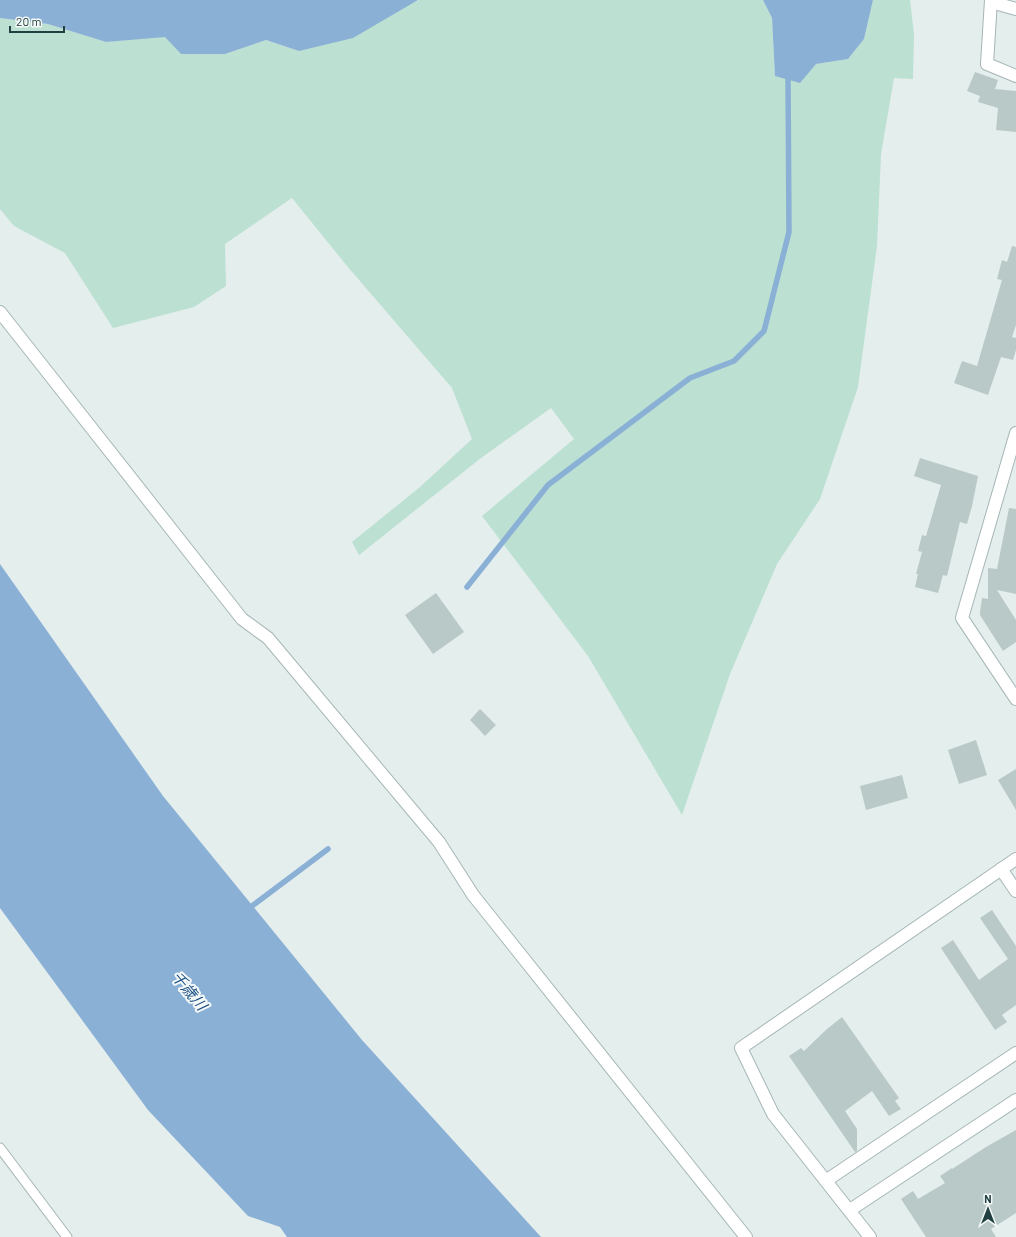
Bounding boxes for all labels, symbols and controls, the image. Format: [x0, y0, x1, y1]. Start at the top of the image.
scale bar [10, 8, 64, 34]
text: 20 m [16, 14, 42, 28]
water label: 千歳川 [168, 967, 212, 1015]
north arrow [968, 1189, 1008, 1229]
text: N [984, 1192, 992, 1205]

